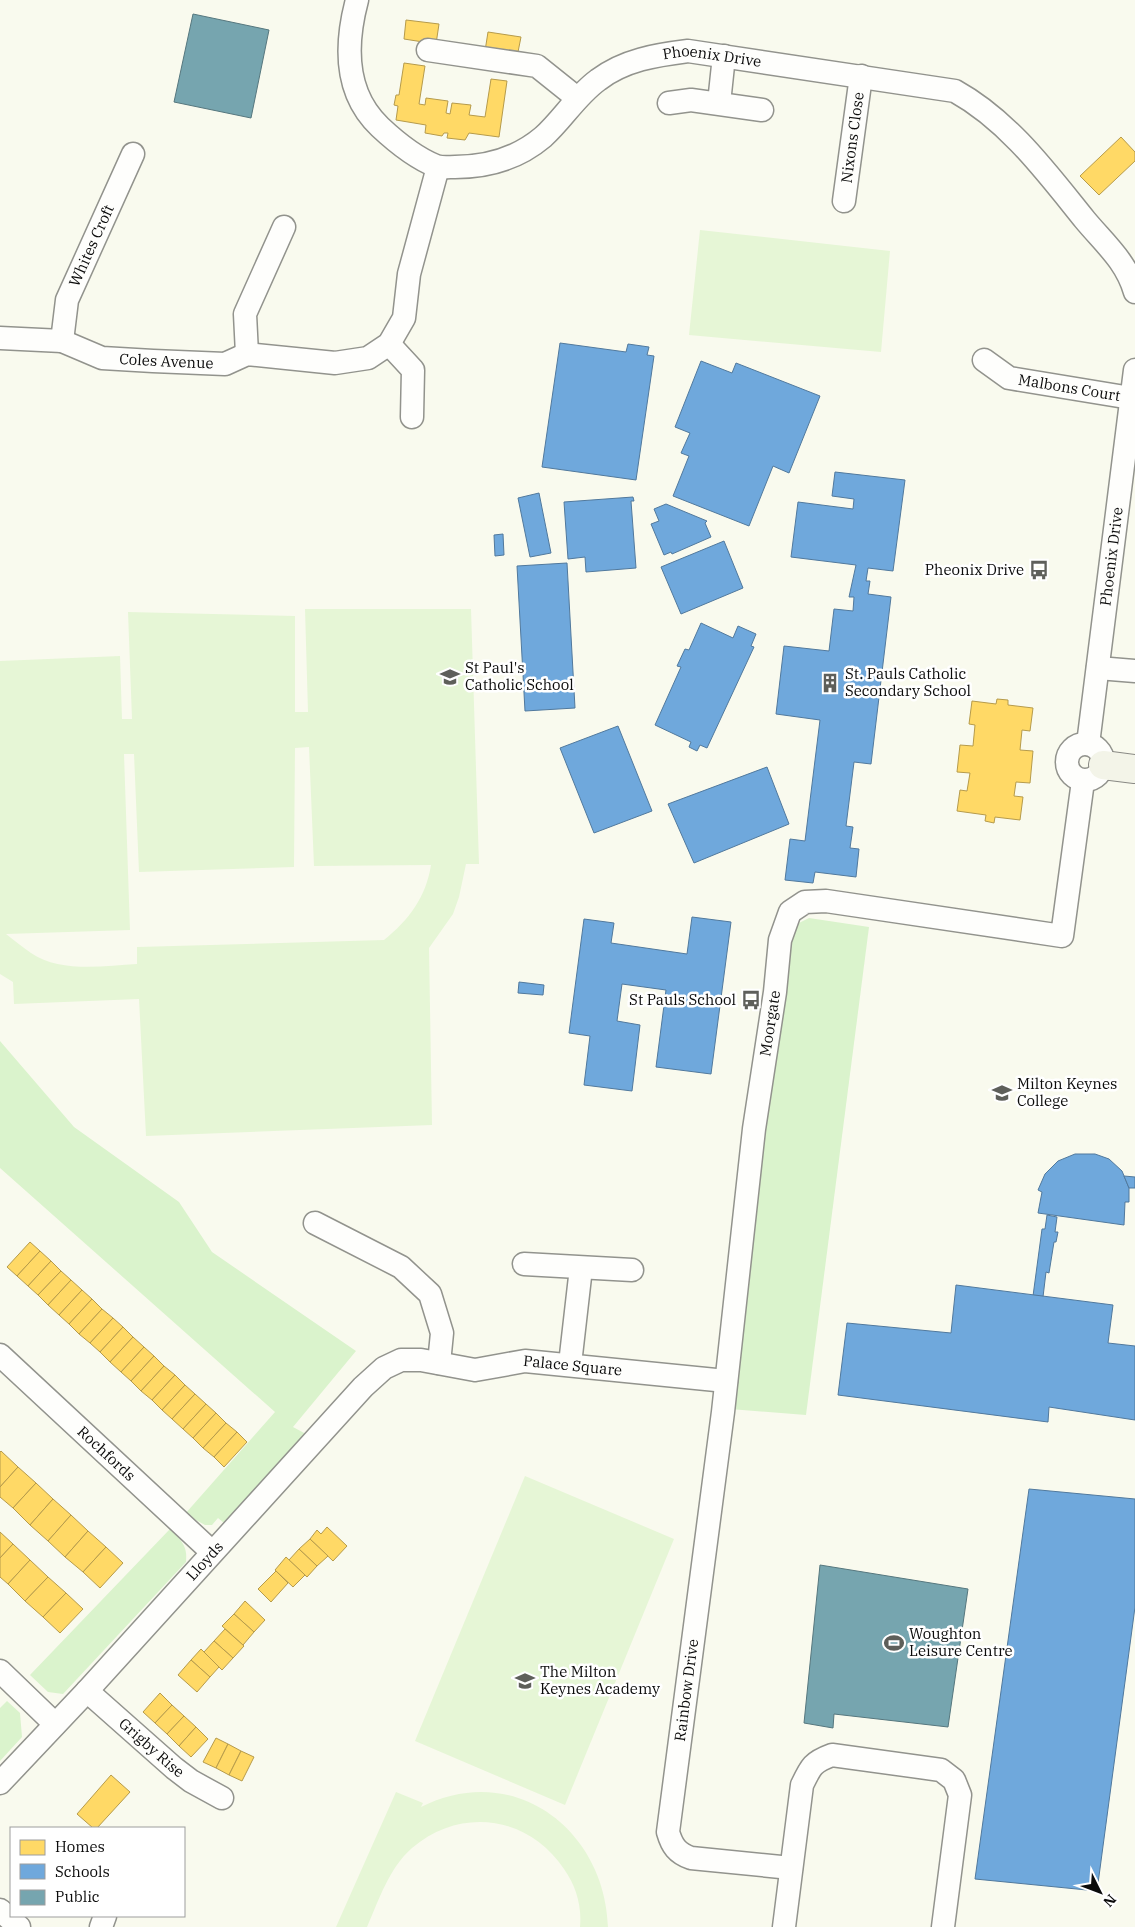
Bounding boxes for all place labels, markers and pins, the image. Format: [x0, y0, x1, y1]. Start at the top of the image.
bus stop icon: Pheonix Drive [1028, 559, 1050, 581]
place label: Pheonix Drive [925, 560, 1024, 579]
place label: St Paul's Catholic School [465, 658, 574, 694]
place label: St. Pauls Catholic Secondary School [845, 664, 971, 700]
school or university icon: St Paul's Catholic School [439, 666, 461, 688]
building icon: St. Pauls Catholic Secondary School [819, 672, 841, 694]
bus stop icon: St Pauls School [740, 989, 762, 1011]
place label: St Pauls School [629, 990, 736, 1009]
place label: Milton Keynes College [1017, 1074, 1117, 1110]
school or university icon: Milton Keynes College [991, 1082, 1013, 1104]
place label: Woughton Leisure Centre [909, 1624, 1013, 1660]
sports icon: Woughton Leisure Centre [883, 1632, 905, 1654]
place label: The Milton Keynes Academy [540, 1662, 660, 1698]
school or university icon: The Milton Keynes Academy [514, 1670, 536, 1692]

